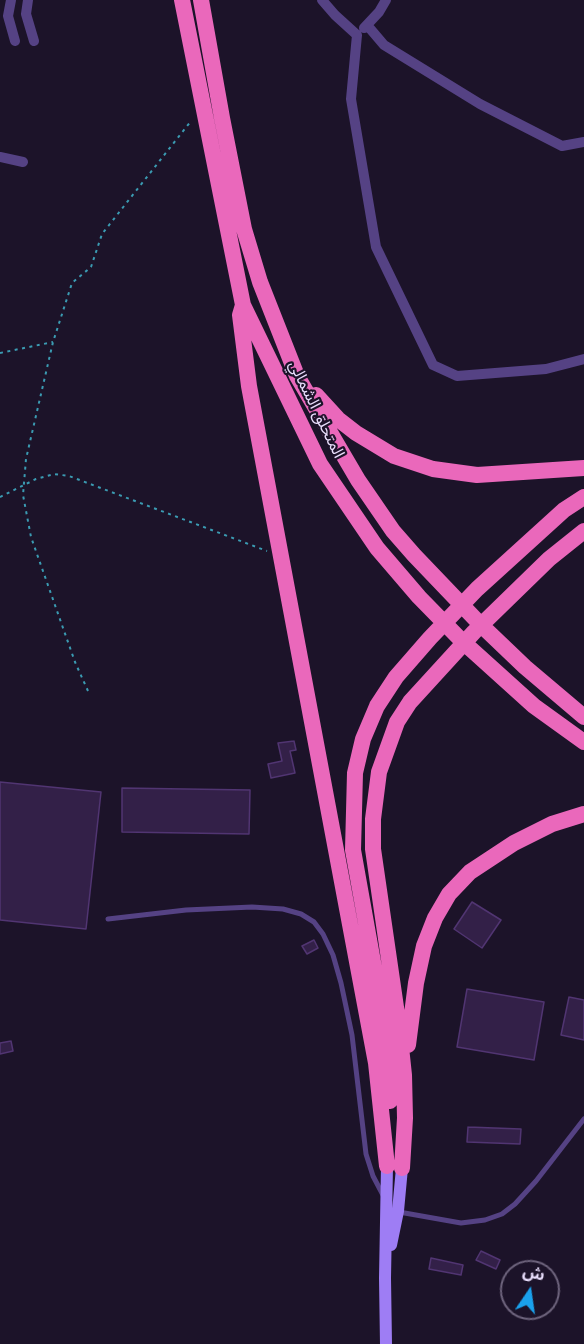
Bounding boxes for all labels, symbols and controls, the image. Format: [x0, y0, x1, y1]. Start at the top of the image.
street label: المتحلق الشمالي [283, 358, 347, 462]
north arrow [500, 1260, 560, 1320]
text: ش [521, 1262, 547, 1287]

